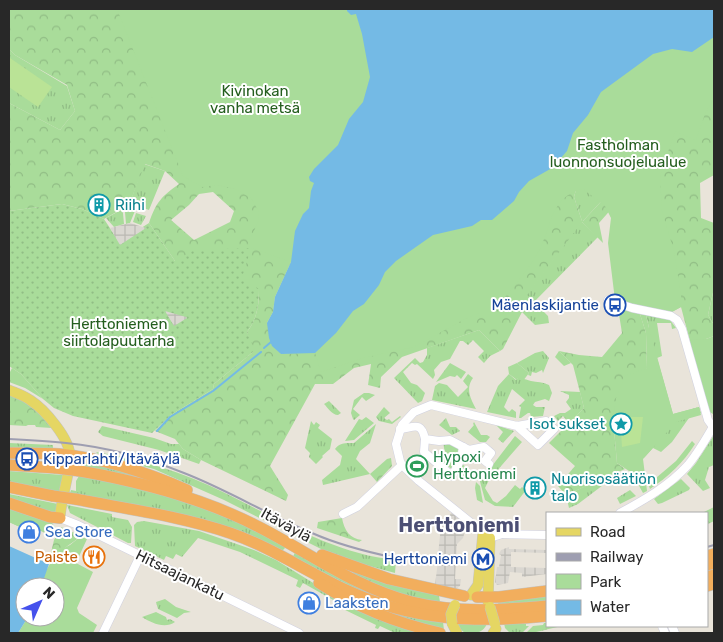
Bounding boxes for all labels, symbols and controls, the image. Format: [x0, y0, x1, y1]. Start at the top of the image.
park label: Kivinokan vanha metsä [210, 82, 300, 117]
park label: Fastholman luonnonsuojelualue [550, 136, 686, 171]
building icon: Riihi [87, 193, 111, 217]
place label: Riihi [115, 196, 145, 214]
bus stop icon: Mäenlaskijantie [603, 293, 627, 317]
place label: Mäenlaskijantie [491, 296, 599, 314]
park label: Herttoniemen siirtolapuutarha [63, 315, 175, 350]
place icon: Isot sukset [609, 412, 633, 436]
place label: Isot sukset [529, 415, 605, 433]
bus stop icon: Kipparlahti/Itäväylä [15, 447, 39, 471]
place label: Hypoxi Herttoniemi [433, 448, 516, 483]
place label: Kipparlahti/Itäväylä [43, 450, 180, 468]
sports icon: Hypoxi Herttoniemi [405, 454, 429, 478]
place label: Nuorisosäätiön talo [551, 470, 656, 505]
building icon: Nuorisosäätiön talo [523, 476, 547, 500]
street label: Itäväylä [258, 504, 314, 546]
legend [546, 512, 708, 627]
district label: Herttoniemi [398, 513, 520, 537]
shop icon: Sea Store [17, 520, 41, 544]
place label: Sea Store [45, 523, 112, 541]
text: Road [590, 523, 626, 541]
restaurant icon: Paiste [82, 545, 106, 569]
street label: Hitsaajankatu [133, 546, 227, 604]
metro station icon: Herttoniemi [471, 547, 495, 571]
place label: Paiste [35, 548, 78, 566]
text: Railway [590, 548, 644, 566]
place label: Herttoniemi [384, 550, 467, 568]
text: Park [590, 573, 621, 591]
north arrow [15, 577, 65, 627]
text: N [39, 584, 58, 603]
shop icon: Laaksten [297, 591, 321, 615]
place label: Laaksten [325, 594, 389, 612]
text: Water [590, 598, 630, 616]

